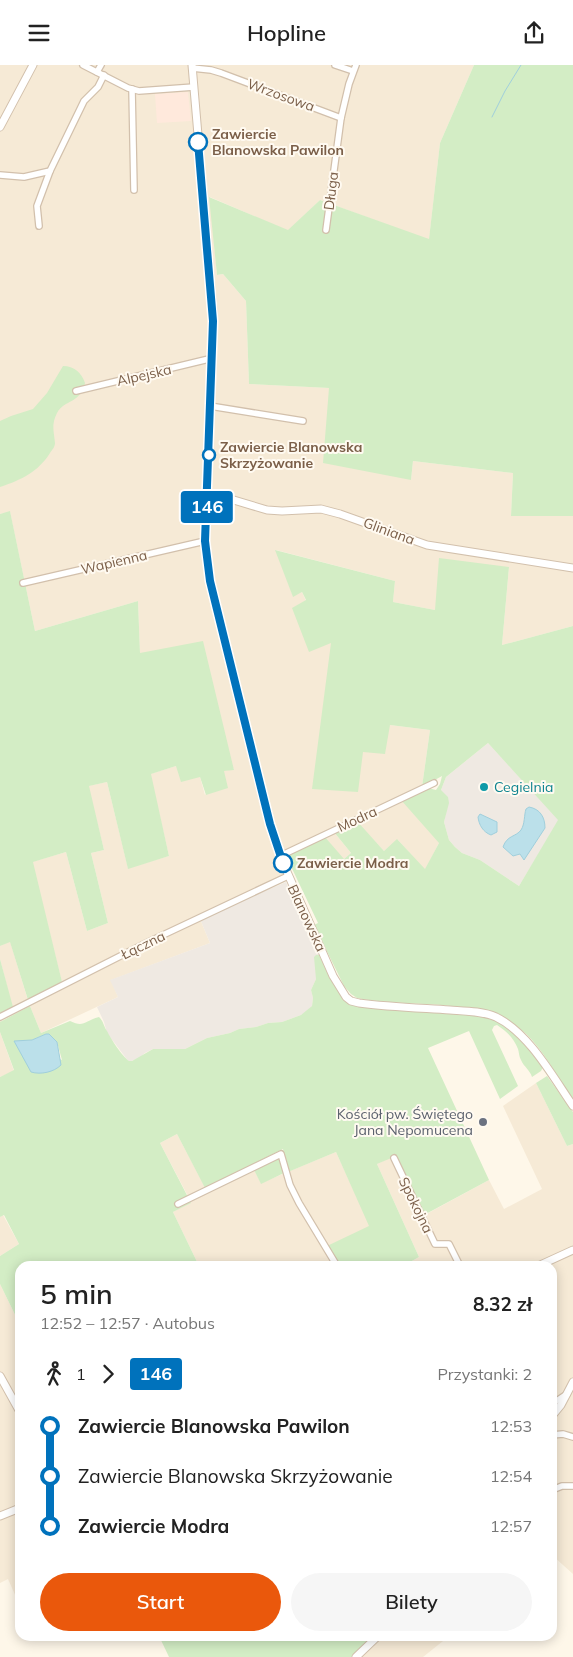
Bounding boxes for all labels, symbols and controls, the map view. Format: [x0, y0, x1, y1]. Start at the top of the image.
icon: menu [25, 19, 53, 47]
text: Hopline [247, 19, 326, 47]
icon: share [520, 19, 548, 47]
street label: Wrzosowa [245, 75, 317, 115]
place label: Zawiercie Blanowska Pawilon [212, 125, 344, 159]
marker: Zawiercie Blanowska Pawilon [188, 132, 208, 152]
street label: Długa [320, 171, 342, 211]
street label: Alpejska [115, 360, 173, 390]
place label: Zawiercie Blanowska Skrzyżowanie [220, 438, 362, 472]
marker: Zawiercie Blanowska Skrzyżowanie [202, 448, 216, 462]
line badge: 146 [178, 491, 236, 523]
text: 146 [191, 495, 223, 518]
street label: Gliniana [361, 513, 417, 549]
street label: Wapienna [79, 546, 149, 578]
place label: Cegielnia [494, 778, 553, 796]
marker: Cegielnia [478, 781, 490, 793]
street label: Modra [334, 802, 380, 836]
marker: Zawiercie Modra [273, 853, 293, 873]
place label: Zawiercie Modra [297, 854, 409, 872]
street label: Blanowska [284, 882, 330, 954]
street label: Łączna [117, 927, 168, 964]
place label: Kościół pw. Świętego Jana Nepomucena [337, 1105, 473, 1139]
marker: Kościół pw. Świętego Jana Nepomucena [477, 1116, 489, 1128]
street label: Spokojna [395, 1174, 437, 1236]
text: 5 min [40, 1276, 113, 1311]
text: 8.32 zł [473, 1292, 532, 1316]
text: 12:52 – 12:57 · Autobus [40, 1313, 215, 1333]
icon: walk [40, 1360, 68, 1388]
icon: forward [94, 1360, 122, 1388]
text: 146 [140, 1362, 172, 1385]
text: 1 [76, 1364, 86, 1384]
text: Przystanki: 2 [437, 1364, 532, 1384]
text: Zawiercie Blanowska Pawilon [78, 1414, 350, 1438]
text: 12:53 [490, 1416, 532, 1436]
text: Zawiercie Blanowska Skrzyżowanie [78, 1464, 393, 1488]
text: 12:54 [490, 1466, 532, 1486]
text: Zawiercie Modra [78, 1514, 229, 1538]
text: 12:57 [490, 1516, 532, 1536]
button: Start [40, 1573, 281, 1631]
button: Bilety [291, 1573, 532, 1631]

